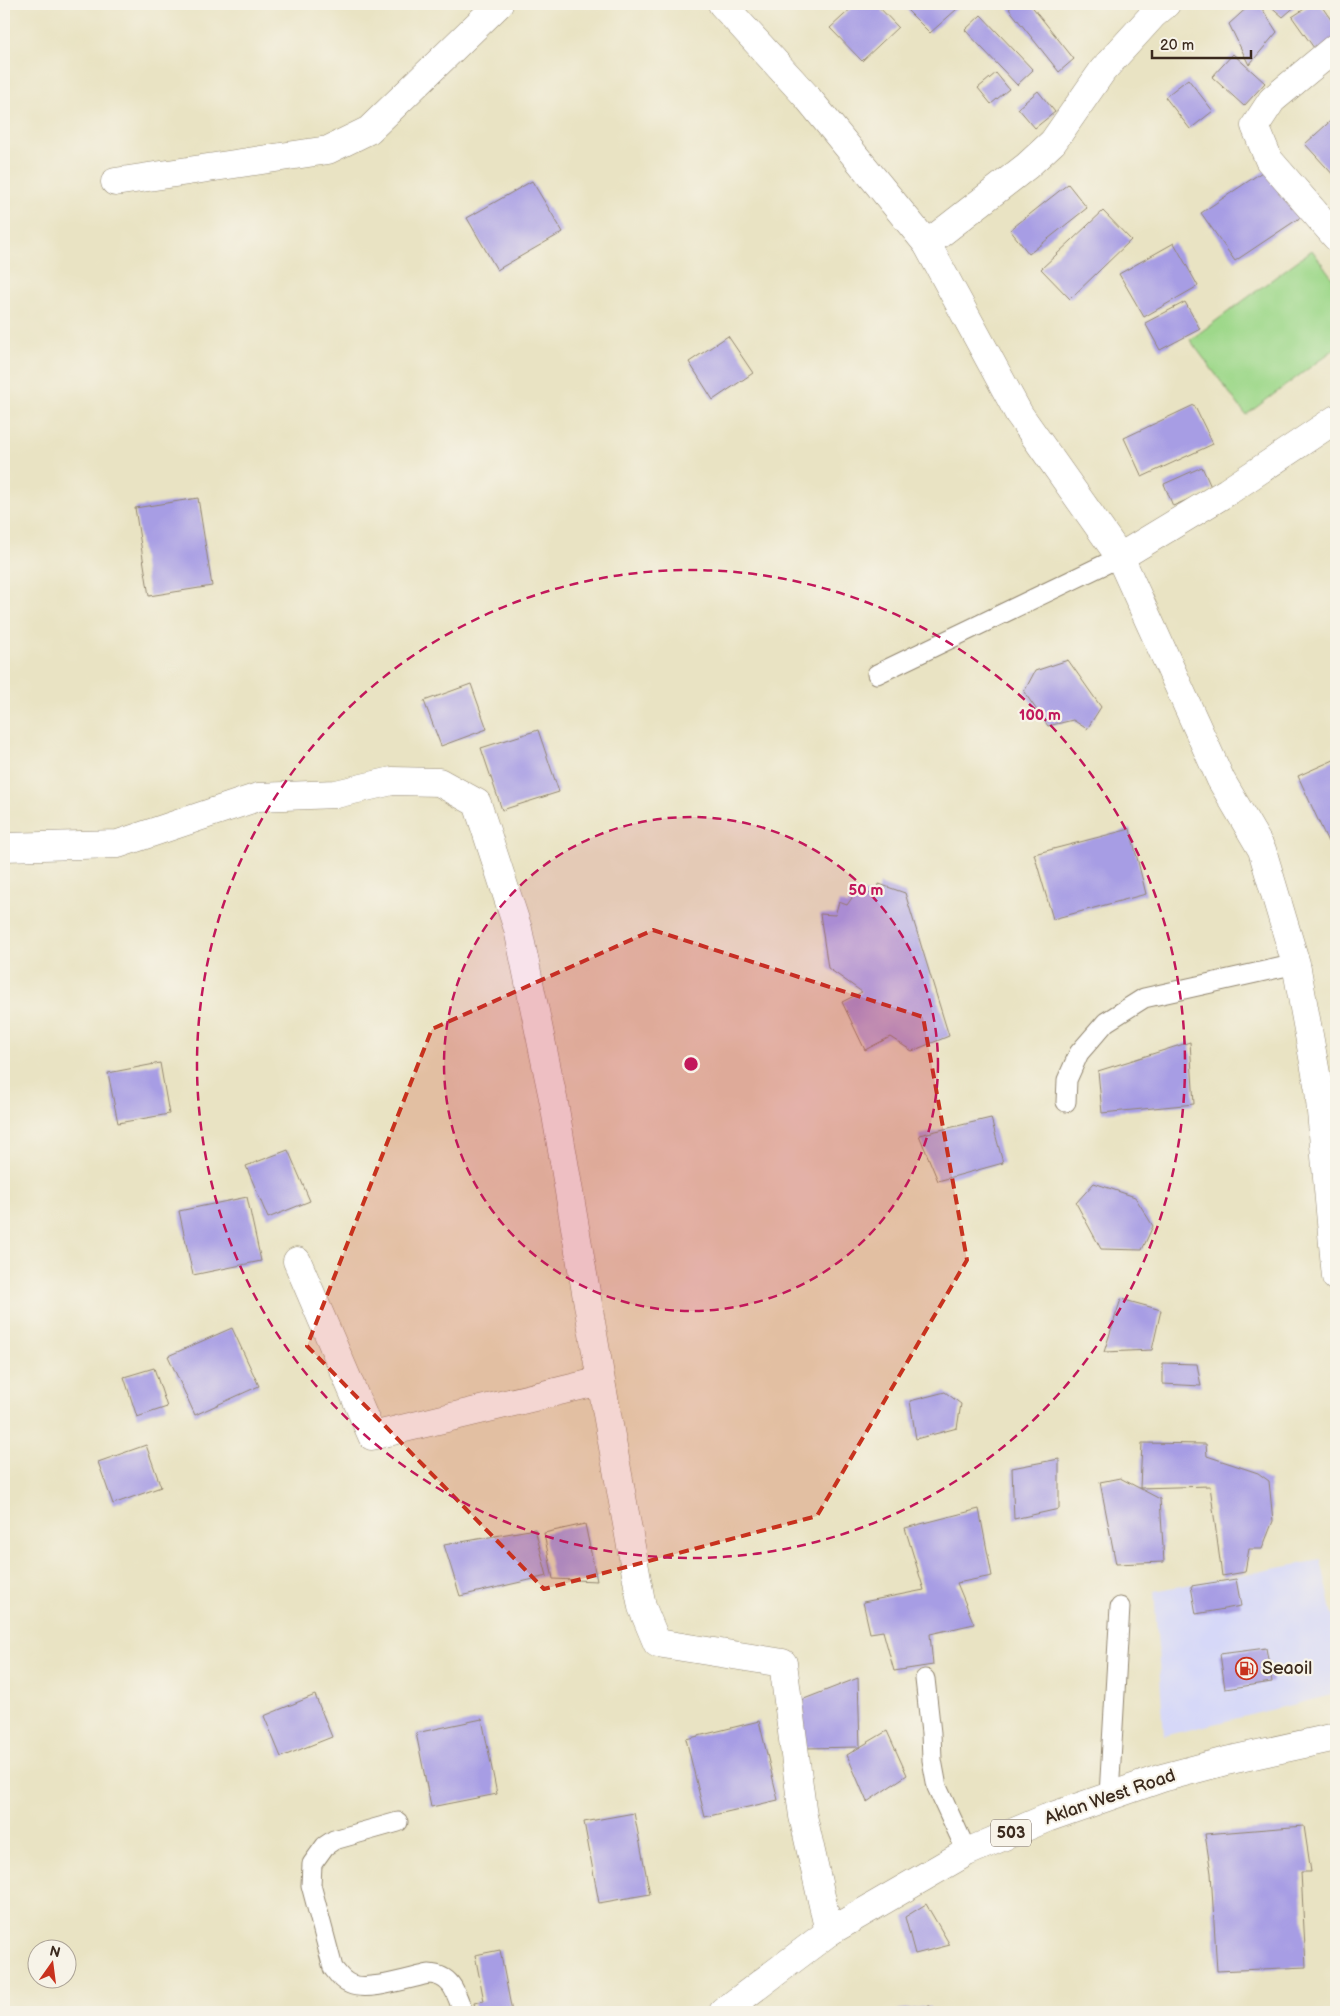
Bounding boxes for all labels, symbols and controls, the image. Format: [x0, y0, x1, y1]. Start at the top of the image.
scale bar [1152, 28, 1251, 60]
text: 20 m [1160, 36, 1194, 55]
text: 100 m [1019, 706, 1061, 725]
text: 50 m [849, 881, 884, 900]
centre of rings [682, 1055, 700, 1073]
fuel station icon: Seaoil [1234, 1656, 1258, 1680]
place label: Seaoil [1262, 1658, 1312, 1679]
street label: Aklan West Road [1042, 1765, 1178, 1829]
road number: 503 [991, 1820, 1031, 1846]
north arrow [28, 1938, 78, 1988]
text: N [48, 1942, 62, 1961]

